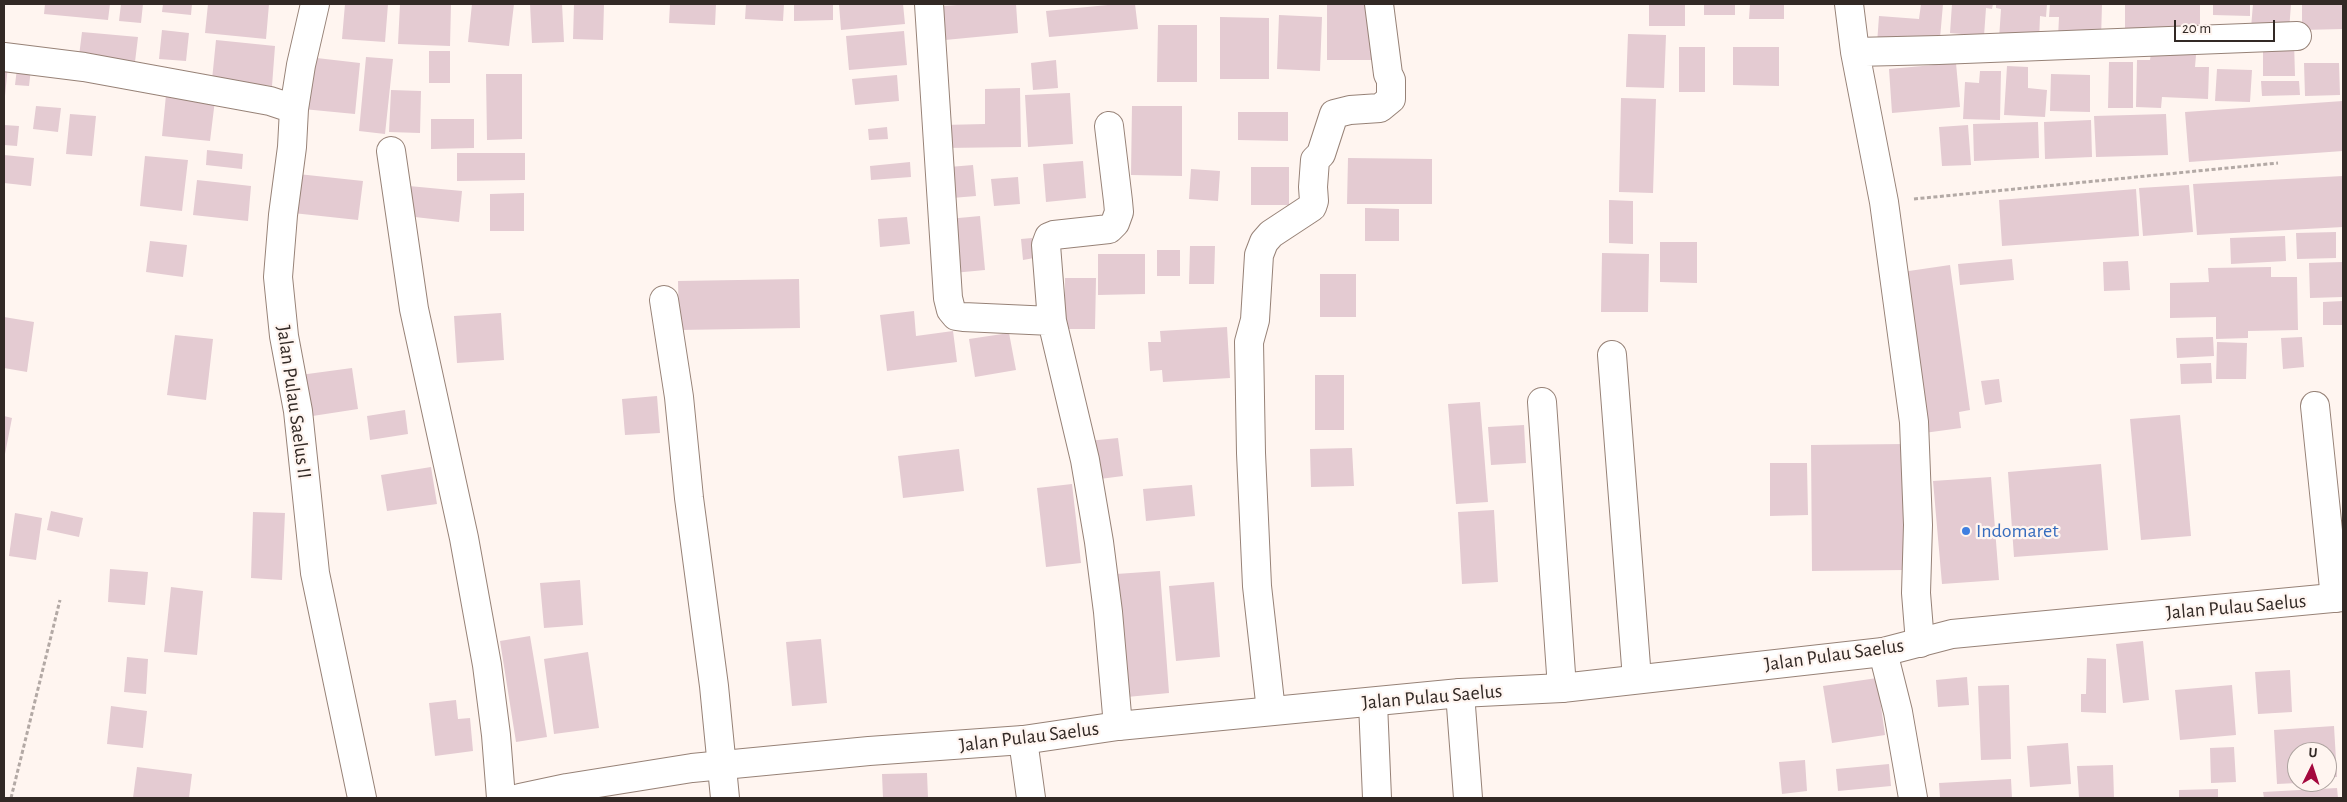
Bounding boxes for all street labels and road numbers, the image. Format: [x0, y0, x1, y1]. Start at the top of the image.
street label: Jalan Pulau Saelus II [271, 324, 317, 480]
street label: Jalan Pulau Saelus [2165, 589, 2307, 625]
street label: Jalan Pulau Saelus [1763, 633, 1905, 677]
street label: Jalan Pulau Saelus [1361, 679, 1503, 715]
street label: Jalan Pulau Saelus [958, 717, 1100, 757]

